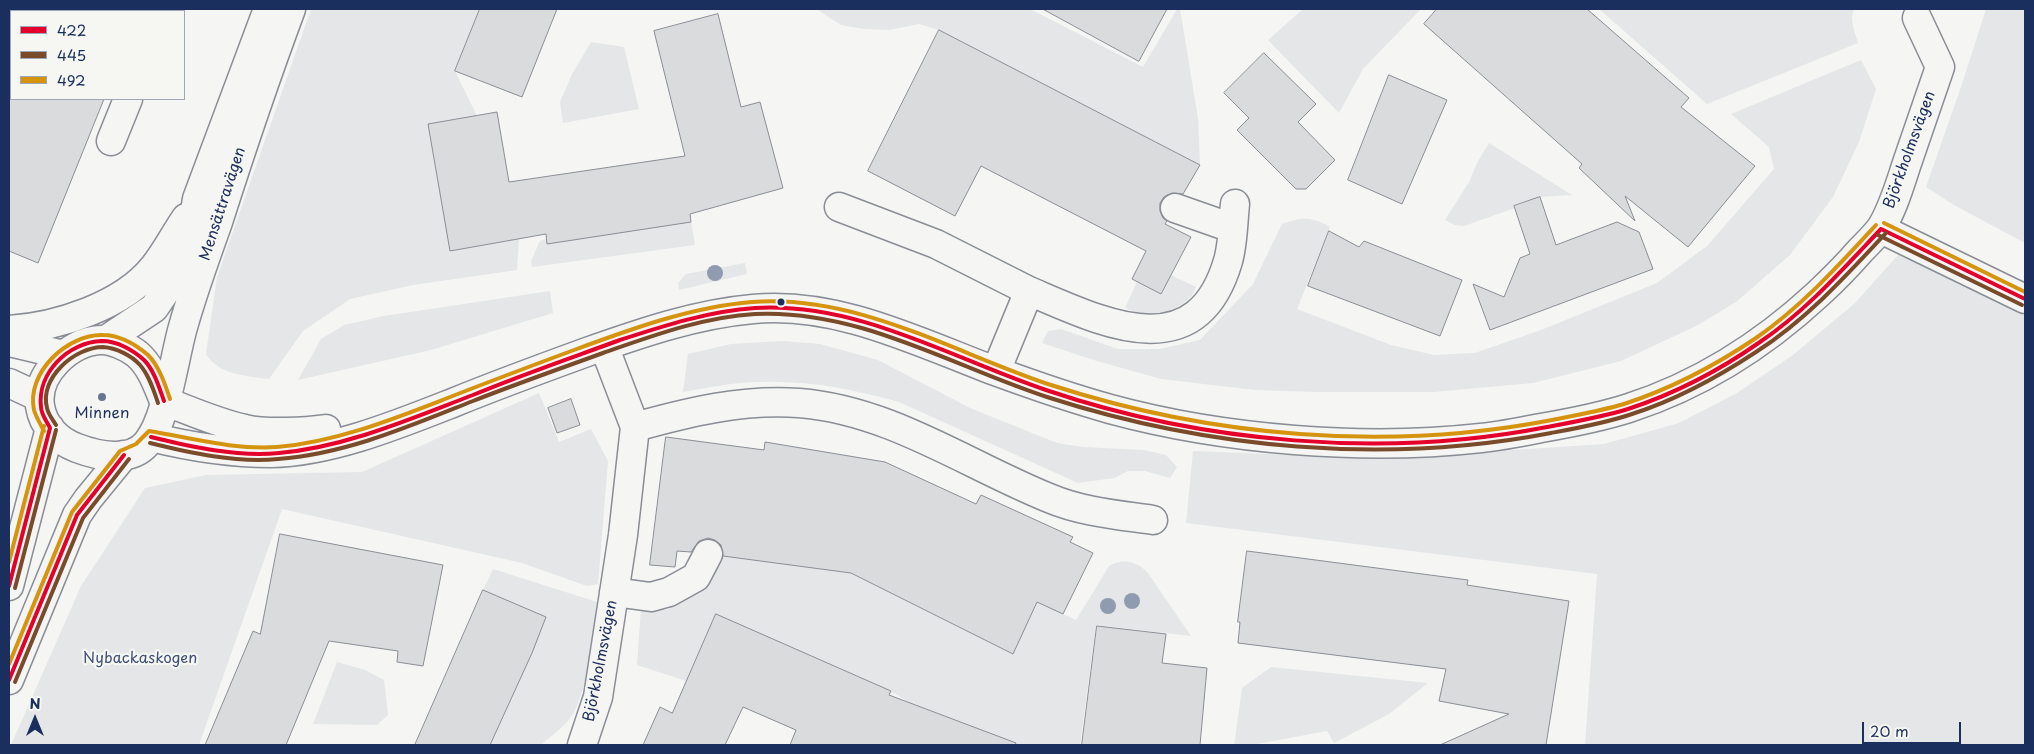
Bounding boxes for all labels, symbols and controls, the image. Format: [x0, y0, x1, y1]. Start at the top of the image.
legend [10, 10, 185, 100]
text: 422 [57, 18, 86, 41]
text: 445 [57, 43, 86, 66]
text: 492 [57, 68, 86, 91]
street label: Björkholmsvägen [1880, 89, 1940, 211]
street label: Mensättravägen [196, 145, 250, 263]
unlabelled marker [776, 297, 786, 307]
marker: Minnen [96, 391, 108, 403]
place label: Minnen [75, 405, 129, 423]
street label: Björkholmsvägen [580, 599, 622, 723]
park label: Nybackaskogen [83, 650, 197, 668]
text: N [29, 693, 41, 714]
north arrow [10, 694, 60, 744]
scale bar [1864, 712, 1963, 744]
text: 20 m [1870, 719, 1909, 742]

